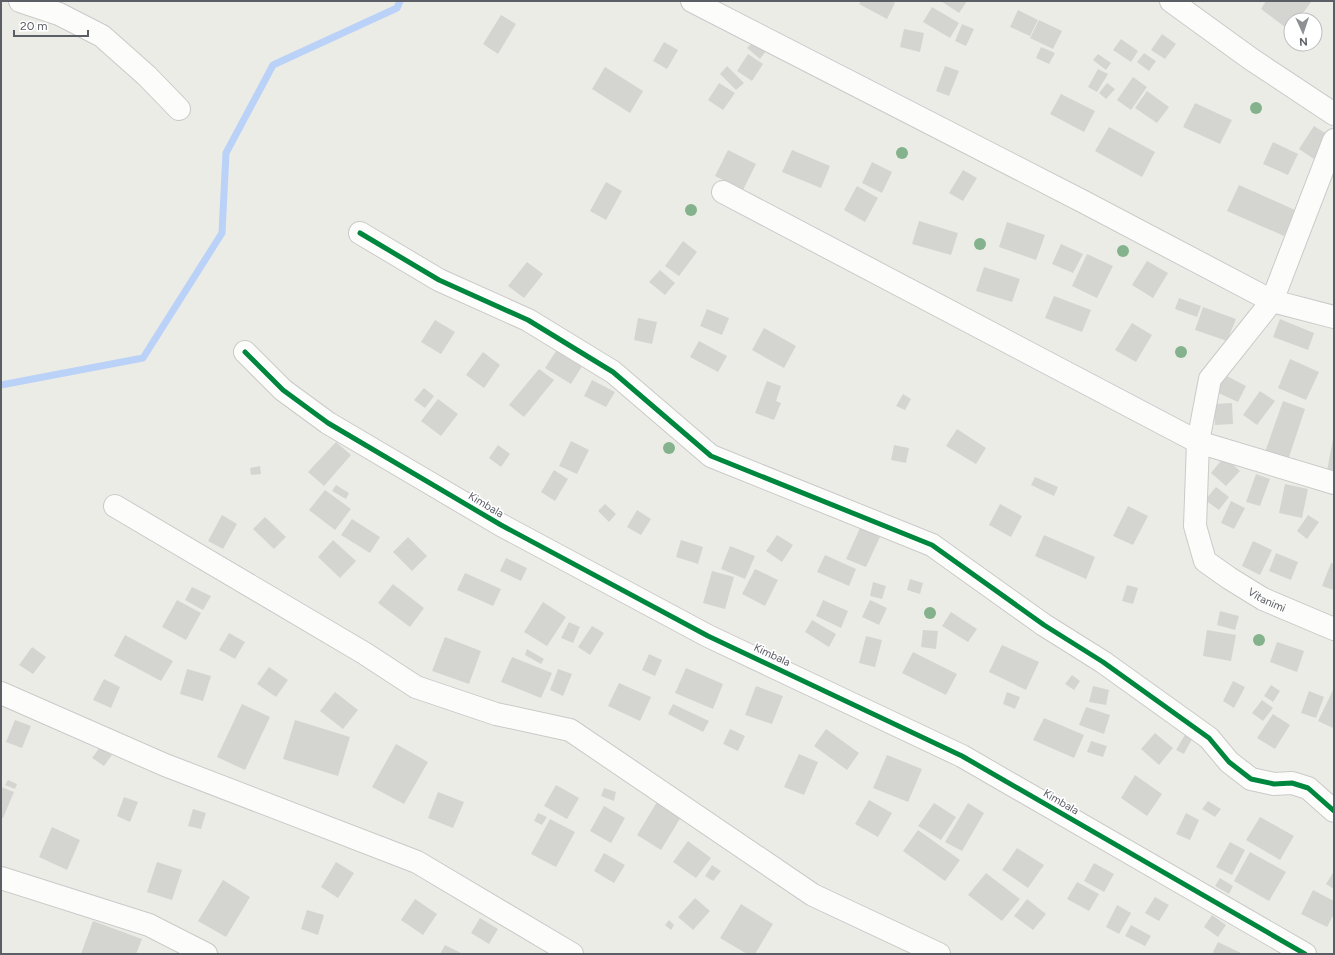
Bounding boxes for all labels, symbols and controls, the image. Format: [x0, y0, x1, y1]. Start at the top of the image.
scale bar [14, 12, 88, 38]
north arrow [1283, 12, 1323, 52]
text: 20 m [20, 19, 48, 33]
text: N [1299, 35, 1308, 48]
street label: Kimbala [466, 489, 506, 521]
street label: Vitanimi [1246, 585, 1288, 614]
street label: Kimbala [752, 641, 792, 669]
street label: Kimbala [1041, 787, 1081, 817]

